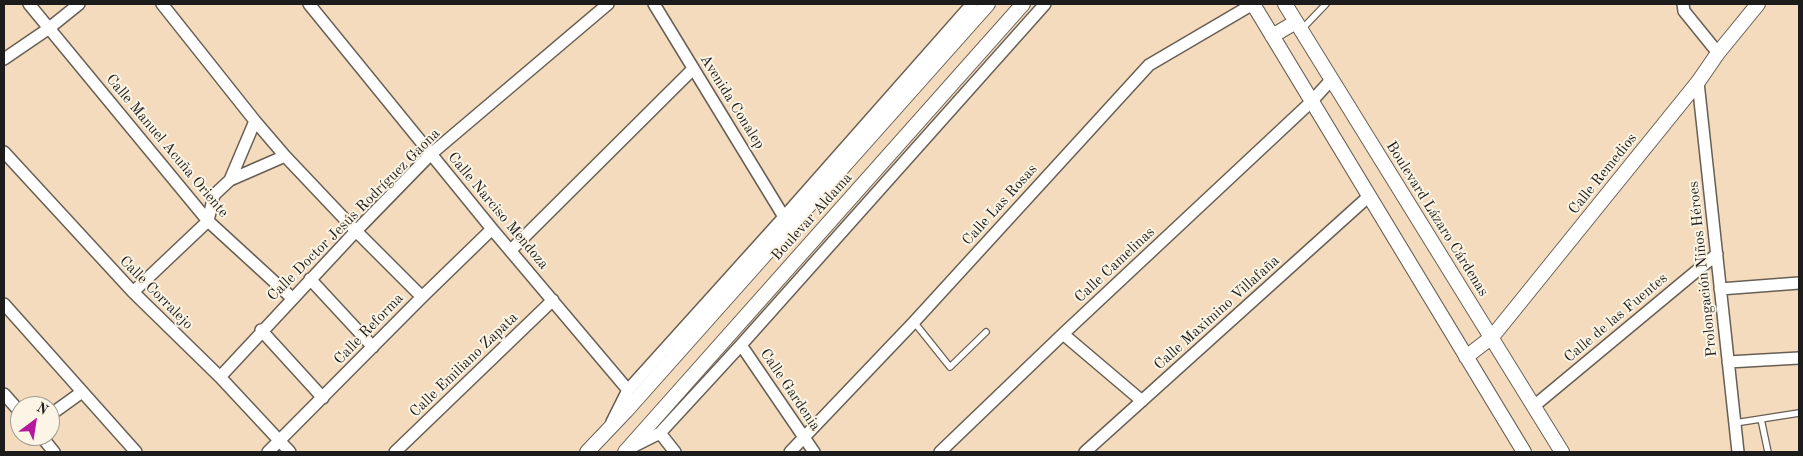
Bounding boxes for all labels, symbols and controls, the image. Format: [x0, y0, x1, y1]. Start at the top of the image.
street label: Avenida Conalep [696, 51, 768, 153]
street label: Calle Manuel Acuña Oriente [102, 71, 232, 221]
street label: Calle Doctor Jesús Rodríguez Gaona [264, 125, 444, 305]
street label: Calle Remedios [1565, 130, 1641, 218]
street label: Boulevard Lázaro Cárdenas [1382, 138, 1492, 300]
street label: Calle Narciso Mendoza [444, 149, 552, 273]
street label: Calle Las Rosas [959, 161, 1041, 249]
street label: Boulevar Aldama [768, 169, 856, 265]
street label: Prolongación Niños Héroes [1685, 180, 1721, 358]
street label: Calle Camelinas [1071, 223, 1159, 307]
street label: Calle Corralejo [115, 252, 197, 334]
street label: Calle Maximino Villafaña [1151, 252, 1283, 374]
street label: Calle de las Fuentes [1561, 269, 1671, 367]
street label: Calle Reforma [331, 290, 407, 368]
street label: Calle Emiliano Zapata [406, 309, 522, 421]
street label: Calle Gardenia [756, 345, 824, 435]
north arrow [10, 396, 60, 446]
text: N [34, 400, 50, 418]

